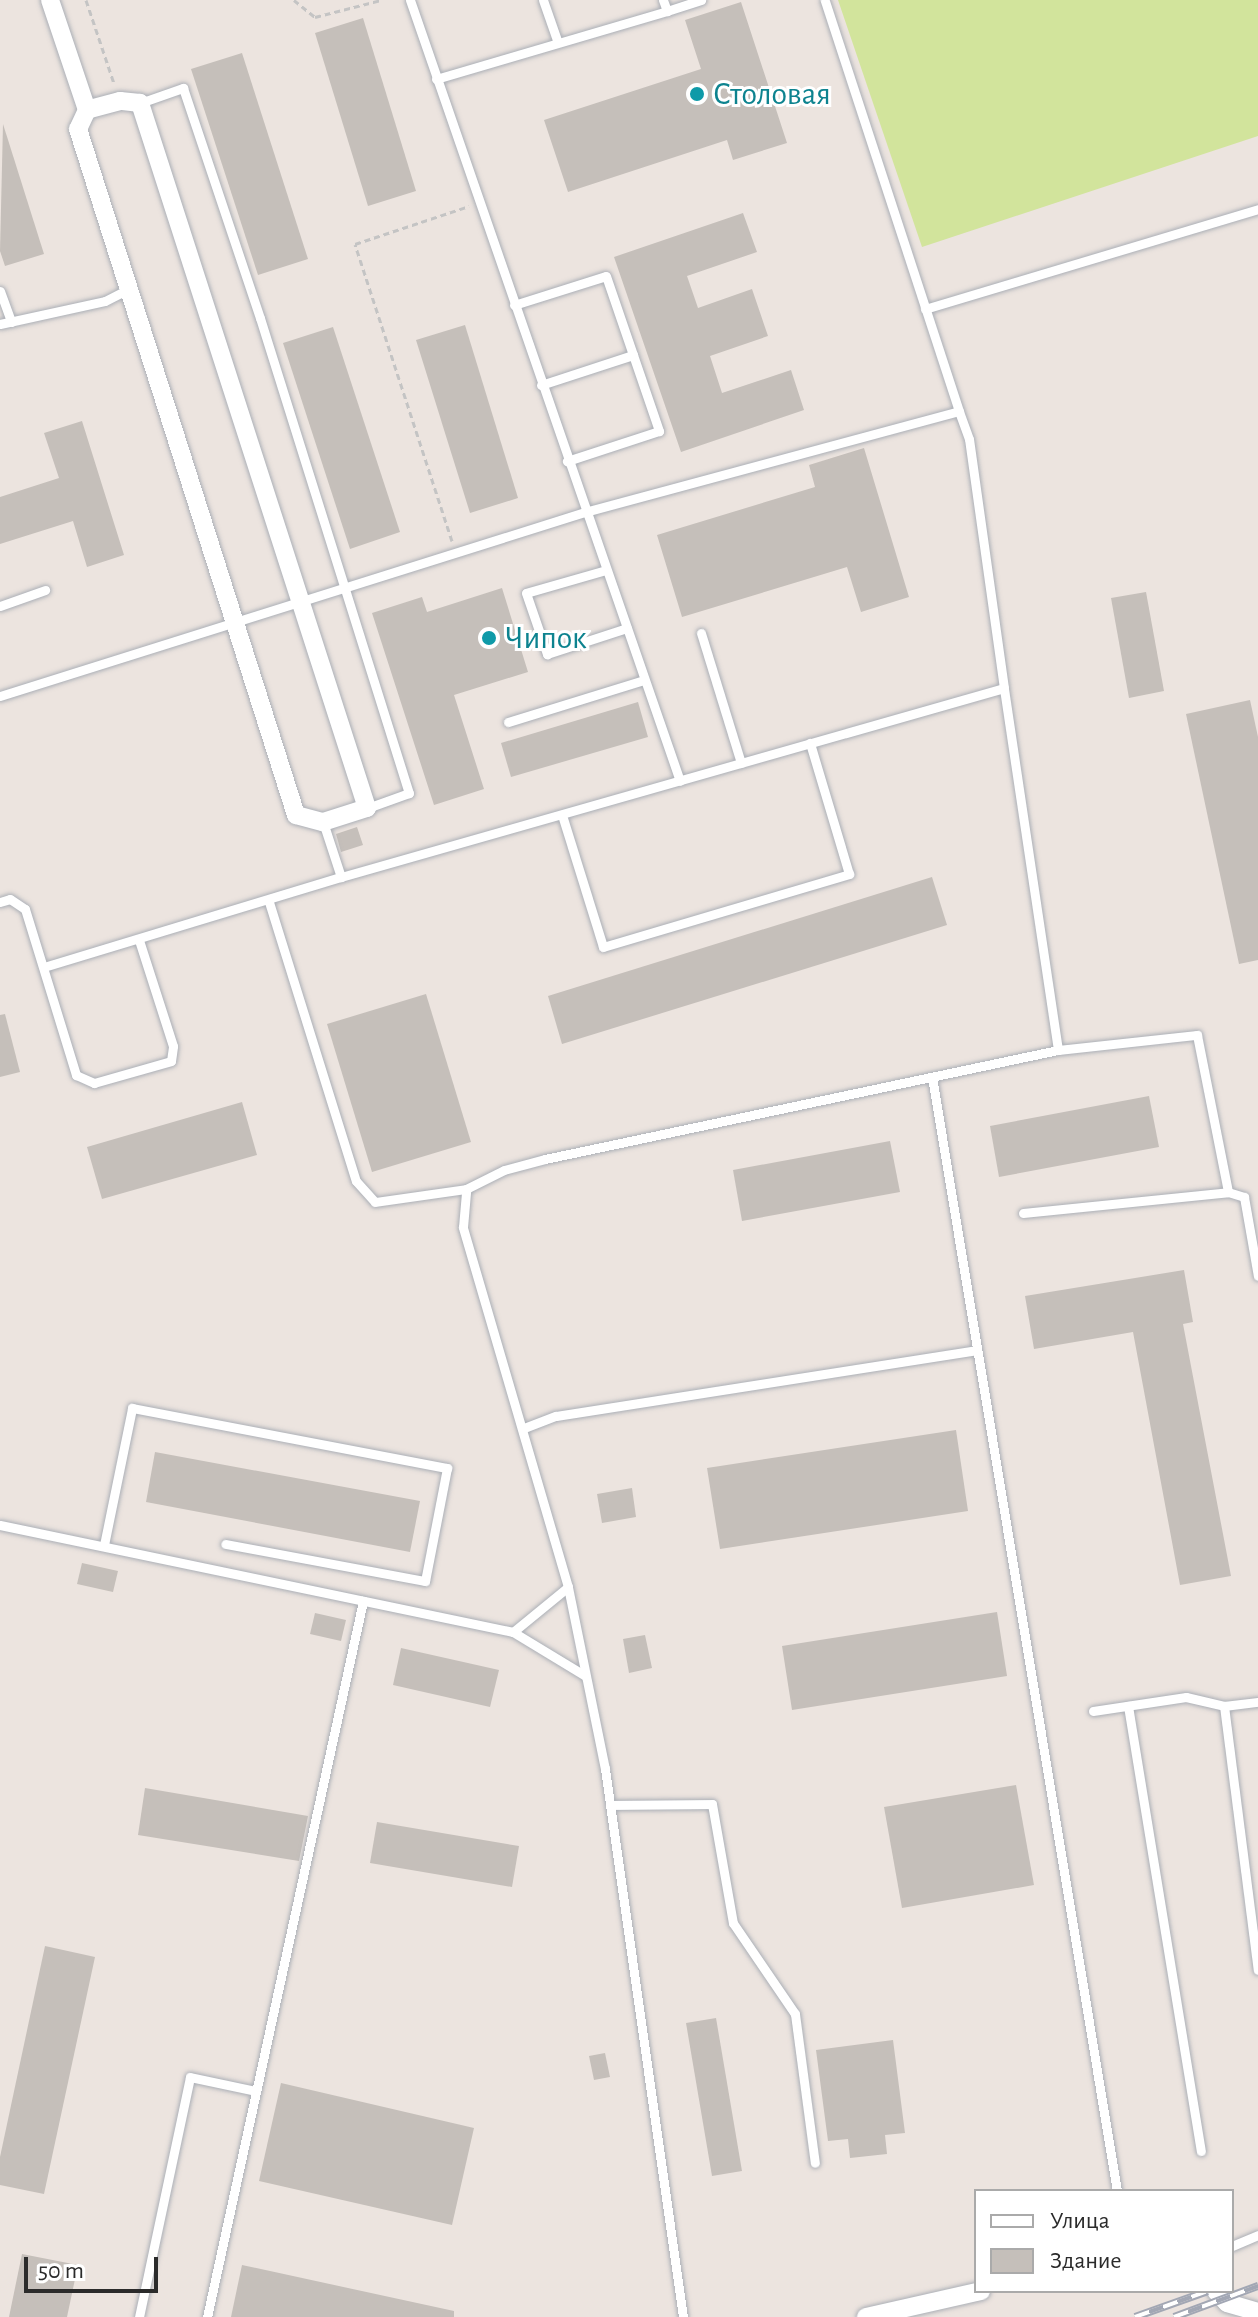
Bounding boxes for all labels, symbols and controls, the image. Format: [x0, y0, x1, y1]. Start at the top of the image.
place label: Столовая [713, 75, 831, 113]
marker: Столовая [688, 85, 706, 103]
place label: Чипок [505, 619, 587, 657]
marker: Чипок [480, 629, 498, 647]
legend [974, 2189, 1234, 2293]
text: Улица [1050, 2209, 1110, 2233]
scale bar [28, 2241, 162, 2291]
text: Здание [1050, 2249, 1121, 2273]
text: 50 m [38, 2259, 84, 2283]

